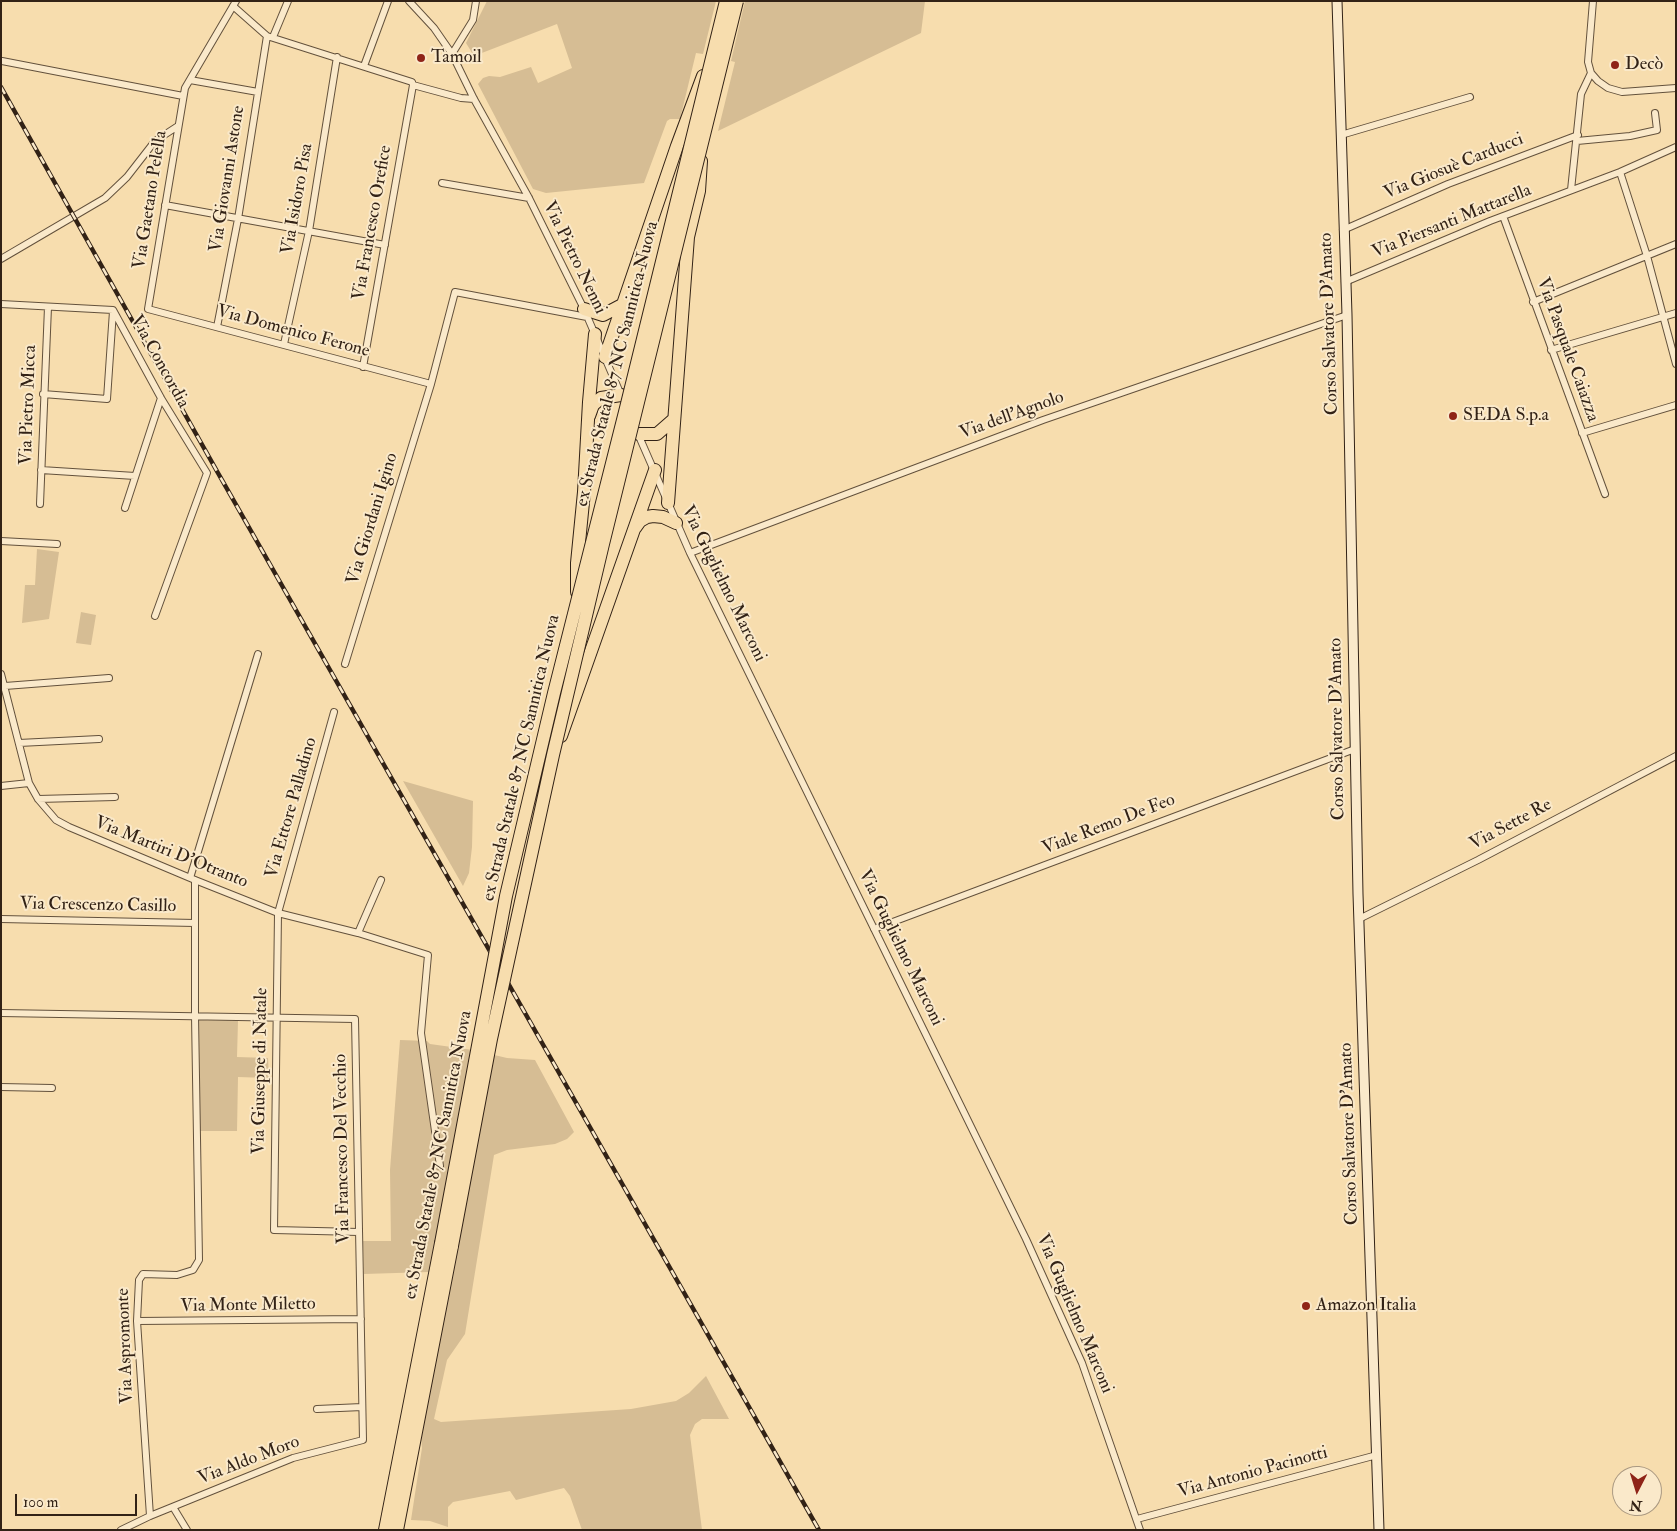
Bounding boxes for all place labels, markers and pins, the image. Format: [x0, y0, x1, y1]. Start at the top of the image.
place label: Tamoil [431, 47, 482, 69]
marker: Tamoil [415, 52, 427, 64]
place label: Decò [1625, 54, 1663, 76]
marker: Decò [1609, 59, 1621, 71]
place label: SEDA S.p.a [1463, 405, 1549, 427]
marker: SEDA S.p.a [1447, 410, 1459, 422]
place label: Amazon Italia [1316, 1295, 1416, 1317]
marker: Amazon Italia [1300, 1300, 1312, 1312]

